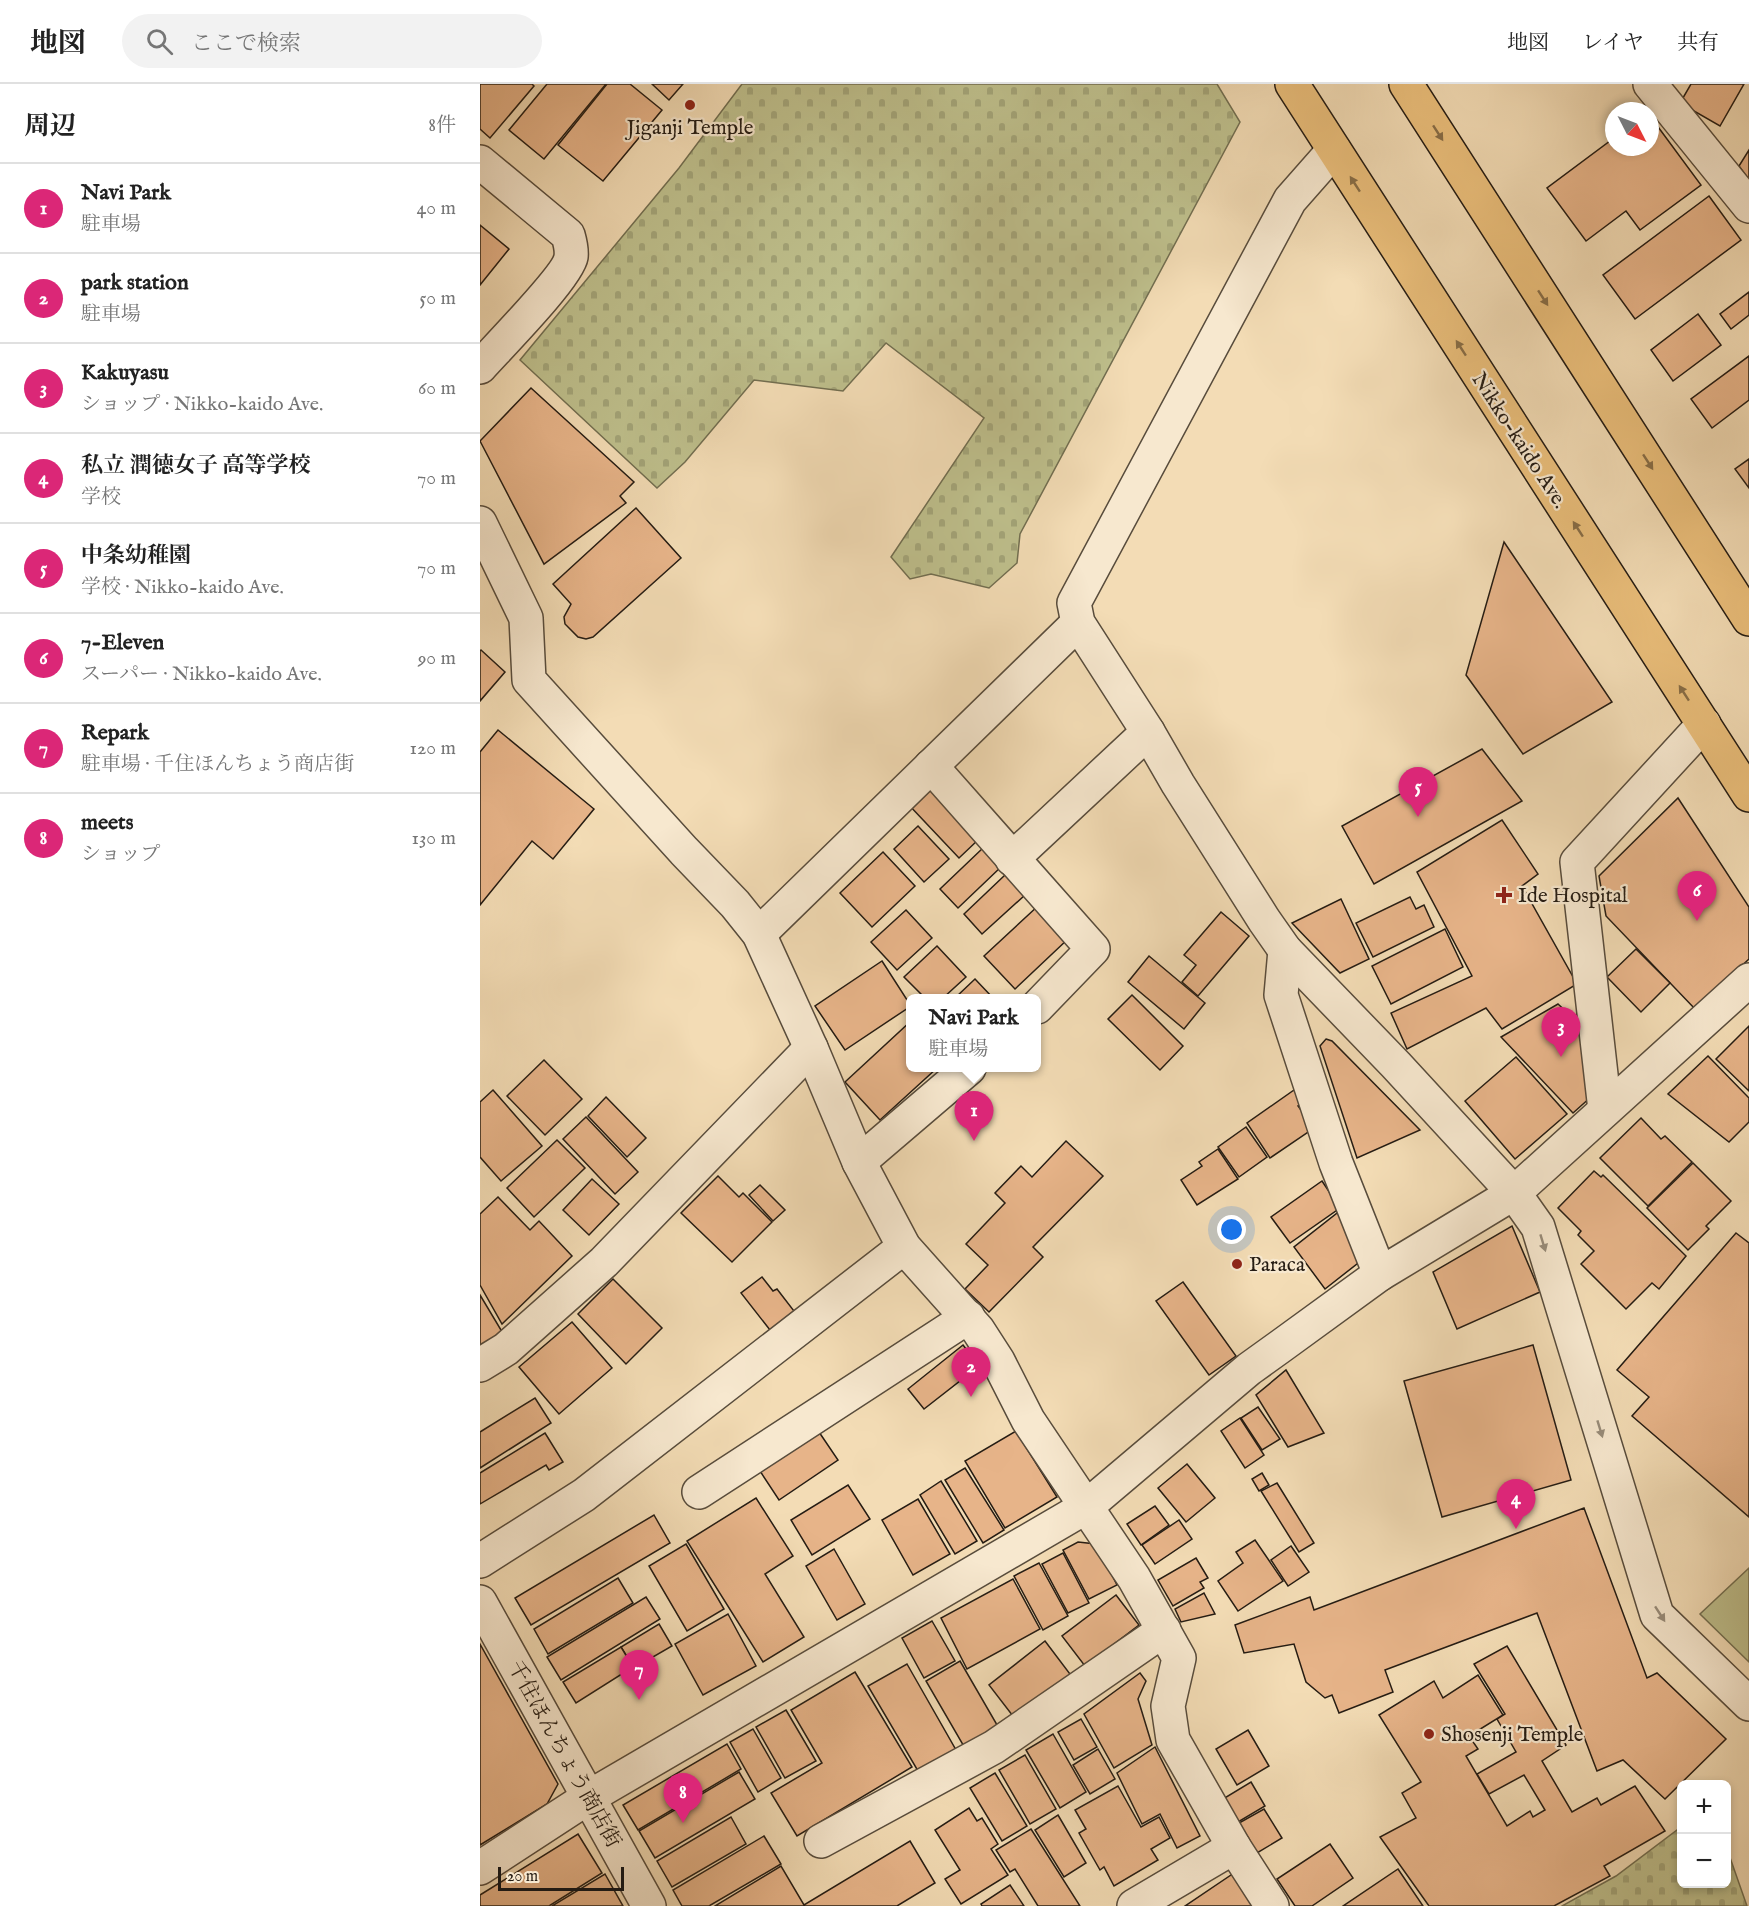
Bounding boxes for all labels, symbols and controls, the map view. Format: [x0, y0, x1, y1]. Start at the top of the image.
search box [122, 14, 542, 68]
icon: search [143, 25, 176, 58]
text: 地図 [30, 27, 86, 62]
text: ここで検索 [191, 30, 301, 58]
text: 地図 [1507, 30, 1549, 57]
text: レイヤ [1582, 30, 1644, 57]
text: 共有 [1677, 30, 1719, 57]
marker: Jiganji Temple [683, 98, 697, 112]
north arrow [1605, 102, 1659, 156]
text: 周辺 [24, 110, 76, 143]
text: 8件 [428, 113, 456, 138]
place label: Jiganji Temple [625, 115, 754, 142]
one-way arrow [1432, 125, 1443, 141]
one-way arrow [1350, 176, 1361, 192]
text: Navi Park [81, 179, 171, 207]
text: 1 [40, 196, 47, 221]
text: 40 m [417, 196, 456, 221]
text: 駐車場 [81, 212, 141, 237]
text: park station [81, 269, 189, 297]
text: 2 [39, 286, 48, 311]
text: 50 m [419, 286, 456, 311]
one-way arrow [1537, 289, 1549, 305]
text: 駐車場 [81, 302, 141, 327]
one-way arrow [1455, 340, 1466, 356]
text: Kakuyasu [81, 359, 169, 387]
street label: Nikko-kaido Ave. [1465, 368, 1573, 514]
text: 3 [40, 376, 47, 401]
text: 60 m [418, 376, 456, 401]
text: ショップ · Nikko-kaido Ave. [81, 392, 323, 417]
text: 私立 潤徳女子 高等学校 [81, 452, 311, 480]
one-way arrow [1642, 454, 1653, 470]
text: 4 [39, 466, 48, 491]
text: 70 m [417, 466, 456, 491]
text: 学校 [81, 485, 121, 510]
one-way arrow [1572, 521, 1583, 538]
text: 中条幼稚園 [81, 542, 191, 570]
text: 5 [40, 556, 47, 581]
text: 70 m [417, 556, 456, 581]
text: 学校 · Nikko-kaido Ave. [81, 575, 284, 600]
text: 7-Eleven [81, 629, 164, 657]
text: 6 [39, 646, 48, 671]
text: 90 m [418, 646, 456, 671]
text: スーパー · Nikko-kaido Ave. [81, 662, 322, 687]
one-way arrow [1678, 685, 1689, 701]
text: Repark [81, 719, 149, 747]
text: 7 [39, 736, 48, 761]
text: 120 m [410, 736, 456, 761]
text: 駐車場 · 千住ほんちょう商店街 [81, 752, 354, 777]
pin: 5 [1398, 768, 1438, 817]
text: meets [81, 809, 133, 837]
text: 8 [40, 826, 47, 851]
text: 130 m [411, 826, 456, 851]
text: ショップ [81, 842, 161, 867]
pin: 6 [1678, 872, 1716, 921]
place label: Ide Hospital [1518, 883, 1628, 910]
marker: Ide Hospital [1495, 886, 1513, 904]
popup [906, 994, 1041, 1072]
text: Navi Park [929, 1004, 1019, 1032]
pin: 3 [1542, 1008, 1580, 1057]
text: 駐車場 [929, 1037, 989, 1062]
pin: 1 [954, 1092, 994, 1141]
your location [1217, 1215, 1246, 1244]
one-way arrow [1539, 1234, 1548, 1252]
place label: Paraca [1249, 1252, 1306, 1279]
marker: Paraca [1230, 1257, 1244, 1271]
pin: 2 [952, 1348, 990, 1397]
one-way arrow [1596, 1420, 1606, 1438]
pin: 4 [1496, 1480, 1536, 1529]
one-way arrow [1655, 1606, 1666, 1623]
pin: 7 [620, 1650, 658, 1700]
street label: 千住ほんちょう商店街 [501, 1656, 626, 1853]
place label: Shosenji Temple [1441, 1722, 1584, 1749]
marker: Shosenji Temple [1422, 1727, 1436, 1741]
pin: 8 [664, 1774, 702, 1823]
map controls [1677, 1780, 1731, 1888]
button: + [1677, 1780, 1731, 1834]
button: − [1677, 1834, 1731, 1888]
scale bar [498, 1864, 624, 1892]
text: 20 m [507, 1867, 538, 1887]

